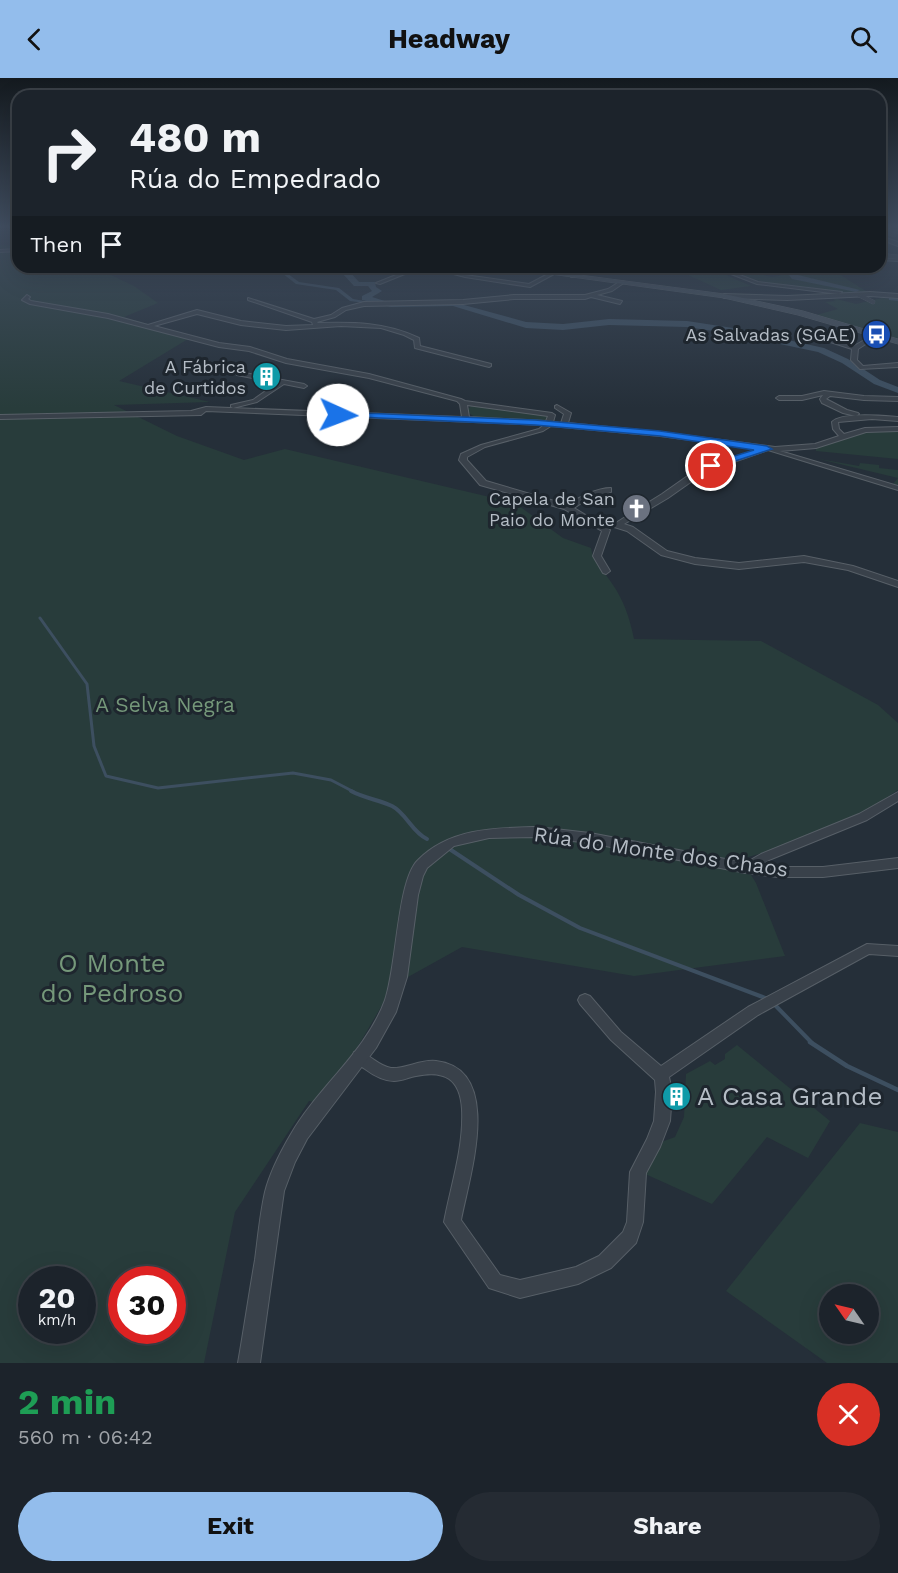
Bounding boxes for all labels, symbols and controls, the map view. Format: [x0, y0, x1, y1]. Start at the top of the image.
icon: back [18, 23, 51, 56]
text: Headway [388, 23, 510, 55]
icon: search [847, 23, 880, 56]
text: 480 m [129, 113, 261, 162]
icon: right [30, 114, 108, 192]
text: Rúa do Empedrado [129, 163, 381, 195]
icon: arrive [95, 228, 128, 261]
text: Then [30, 232, 83, 257]
bus stop icon: As Salvadas (SGAE) [861, 319, 893, 351]
place label: As Salvadas (SGAE) [685, 324, 856, 345]
place label: A Fábrica de Curtidos [144, 356, 246, 398]
building icon: A Fábrica de Curtidos [251, 361, 283, 393]
position arrow [306, 383, 370, 447]
pin [685, 440, 736, 491]
icon: arrive [694, 449, 727, 482]
place label: Capela de San Paio do Monte [489, 488, 615, 530]
church icon: Capela de San Paio do Monte [620, 493, 652, 525]
park label: A Selva Negra [95, 692, 235, 717]
street label: Rúa do Monte dos Chaos [532, 821, 790, 882]
park label: O Monte do Pedroso [41, 948, 183, 1008]
building icon: A Casa Grande [660, 1080, 692, 1112]
place label: A Casa Grande [697, 1081, 882, 1111]
speed limit sign: 30 [108, 1266, 186, 1344]
text: 20 [38, 1280, 76, 1315]
north arrow [819, 1284, 879, 1344]
map controls [819, 1284, 879, 1344]
text: km/h [38, 1311, 76, 1329]
text: 2 min [18, 1381, 116, 1423]
button: close [817, 1383, 880, 1446]
text: 560 m · 06:42 [18, 1425, 153, 1449]
button: Exit [18, 1492, 443, 1561]
button: Share [455, 1492, 880, 1561]

